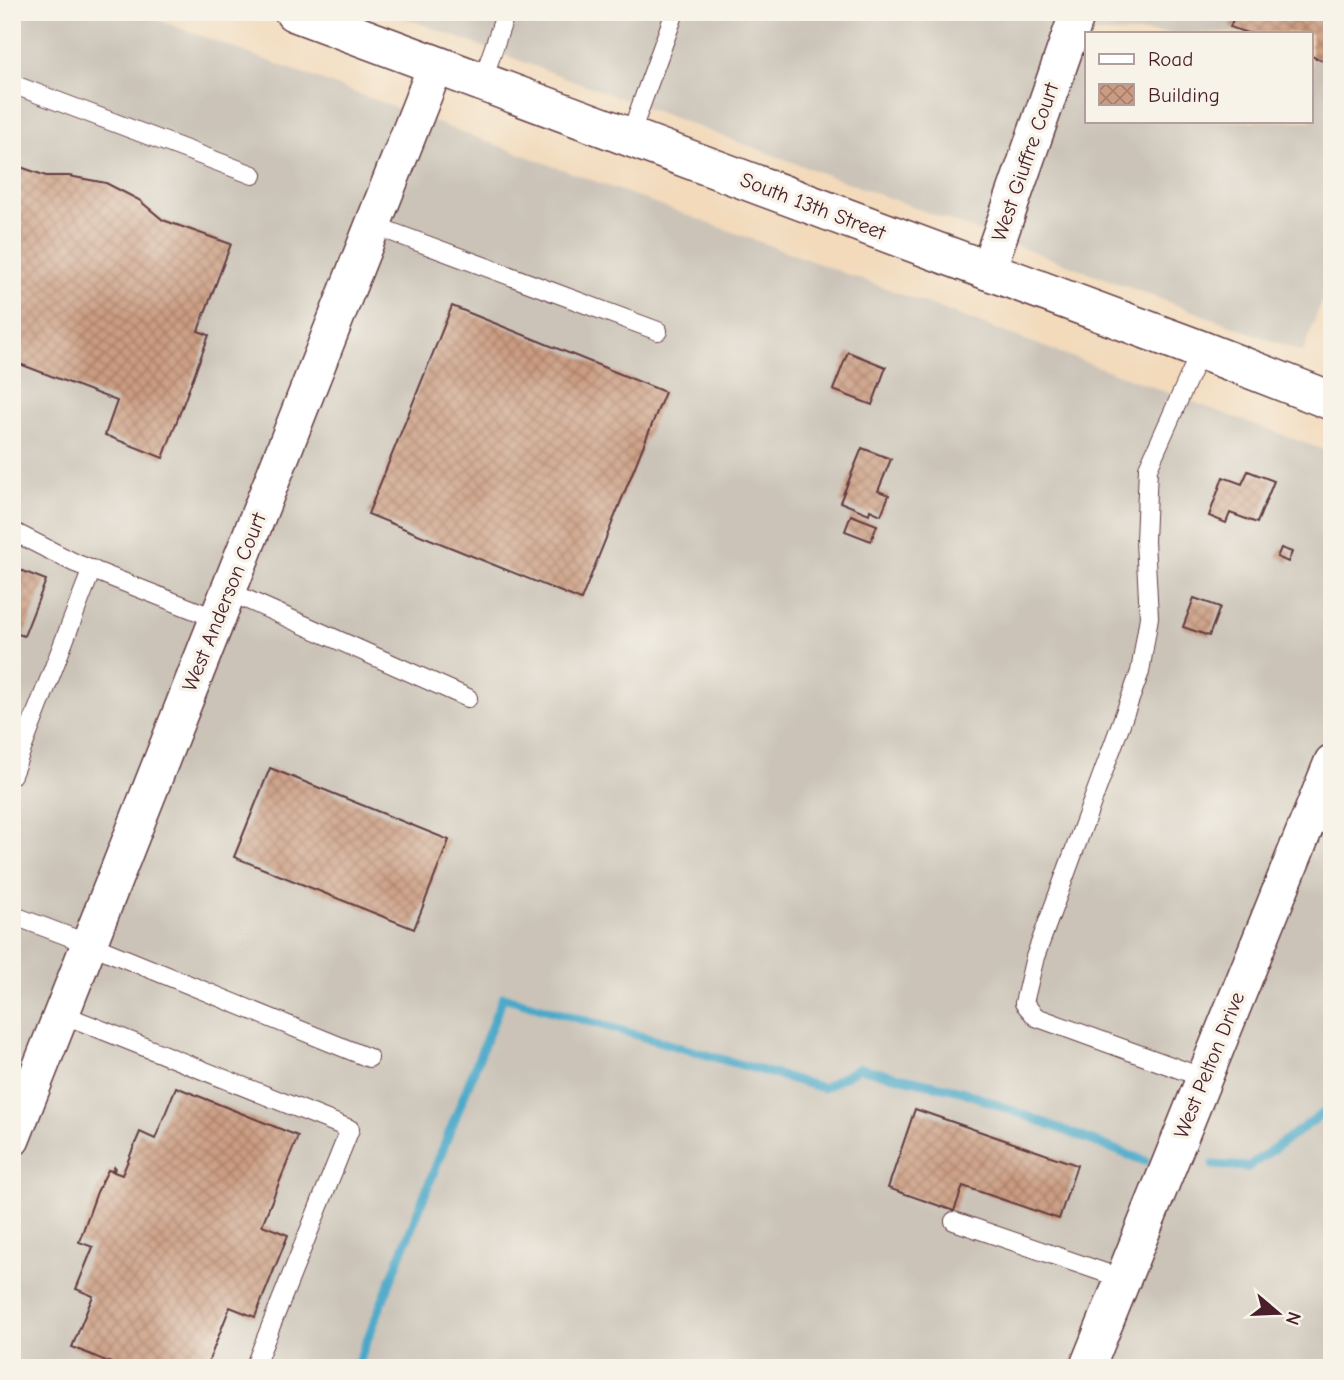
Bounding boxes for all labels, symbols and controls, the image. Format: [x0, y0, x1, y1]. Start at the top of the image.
legend [1085, 32, 1312, 122]
text: Road [1148, 47, 1193, 71]
street label: West Giuffre Court [987, 79, 1064, 244]
text: Building [1148, 83, 1220, 107]
street label: South 13th Street [737, 167, 890, 245]
street label: West Anderson Court [177, 508, 271, 695]
street label: West Pelton Drive [1169, 988, 1249, 1142]
north arrow [1242, 1278, 1312, 1348]
text: N [1281, 1309, 1306, 1328]

